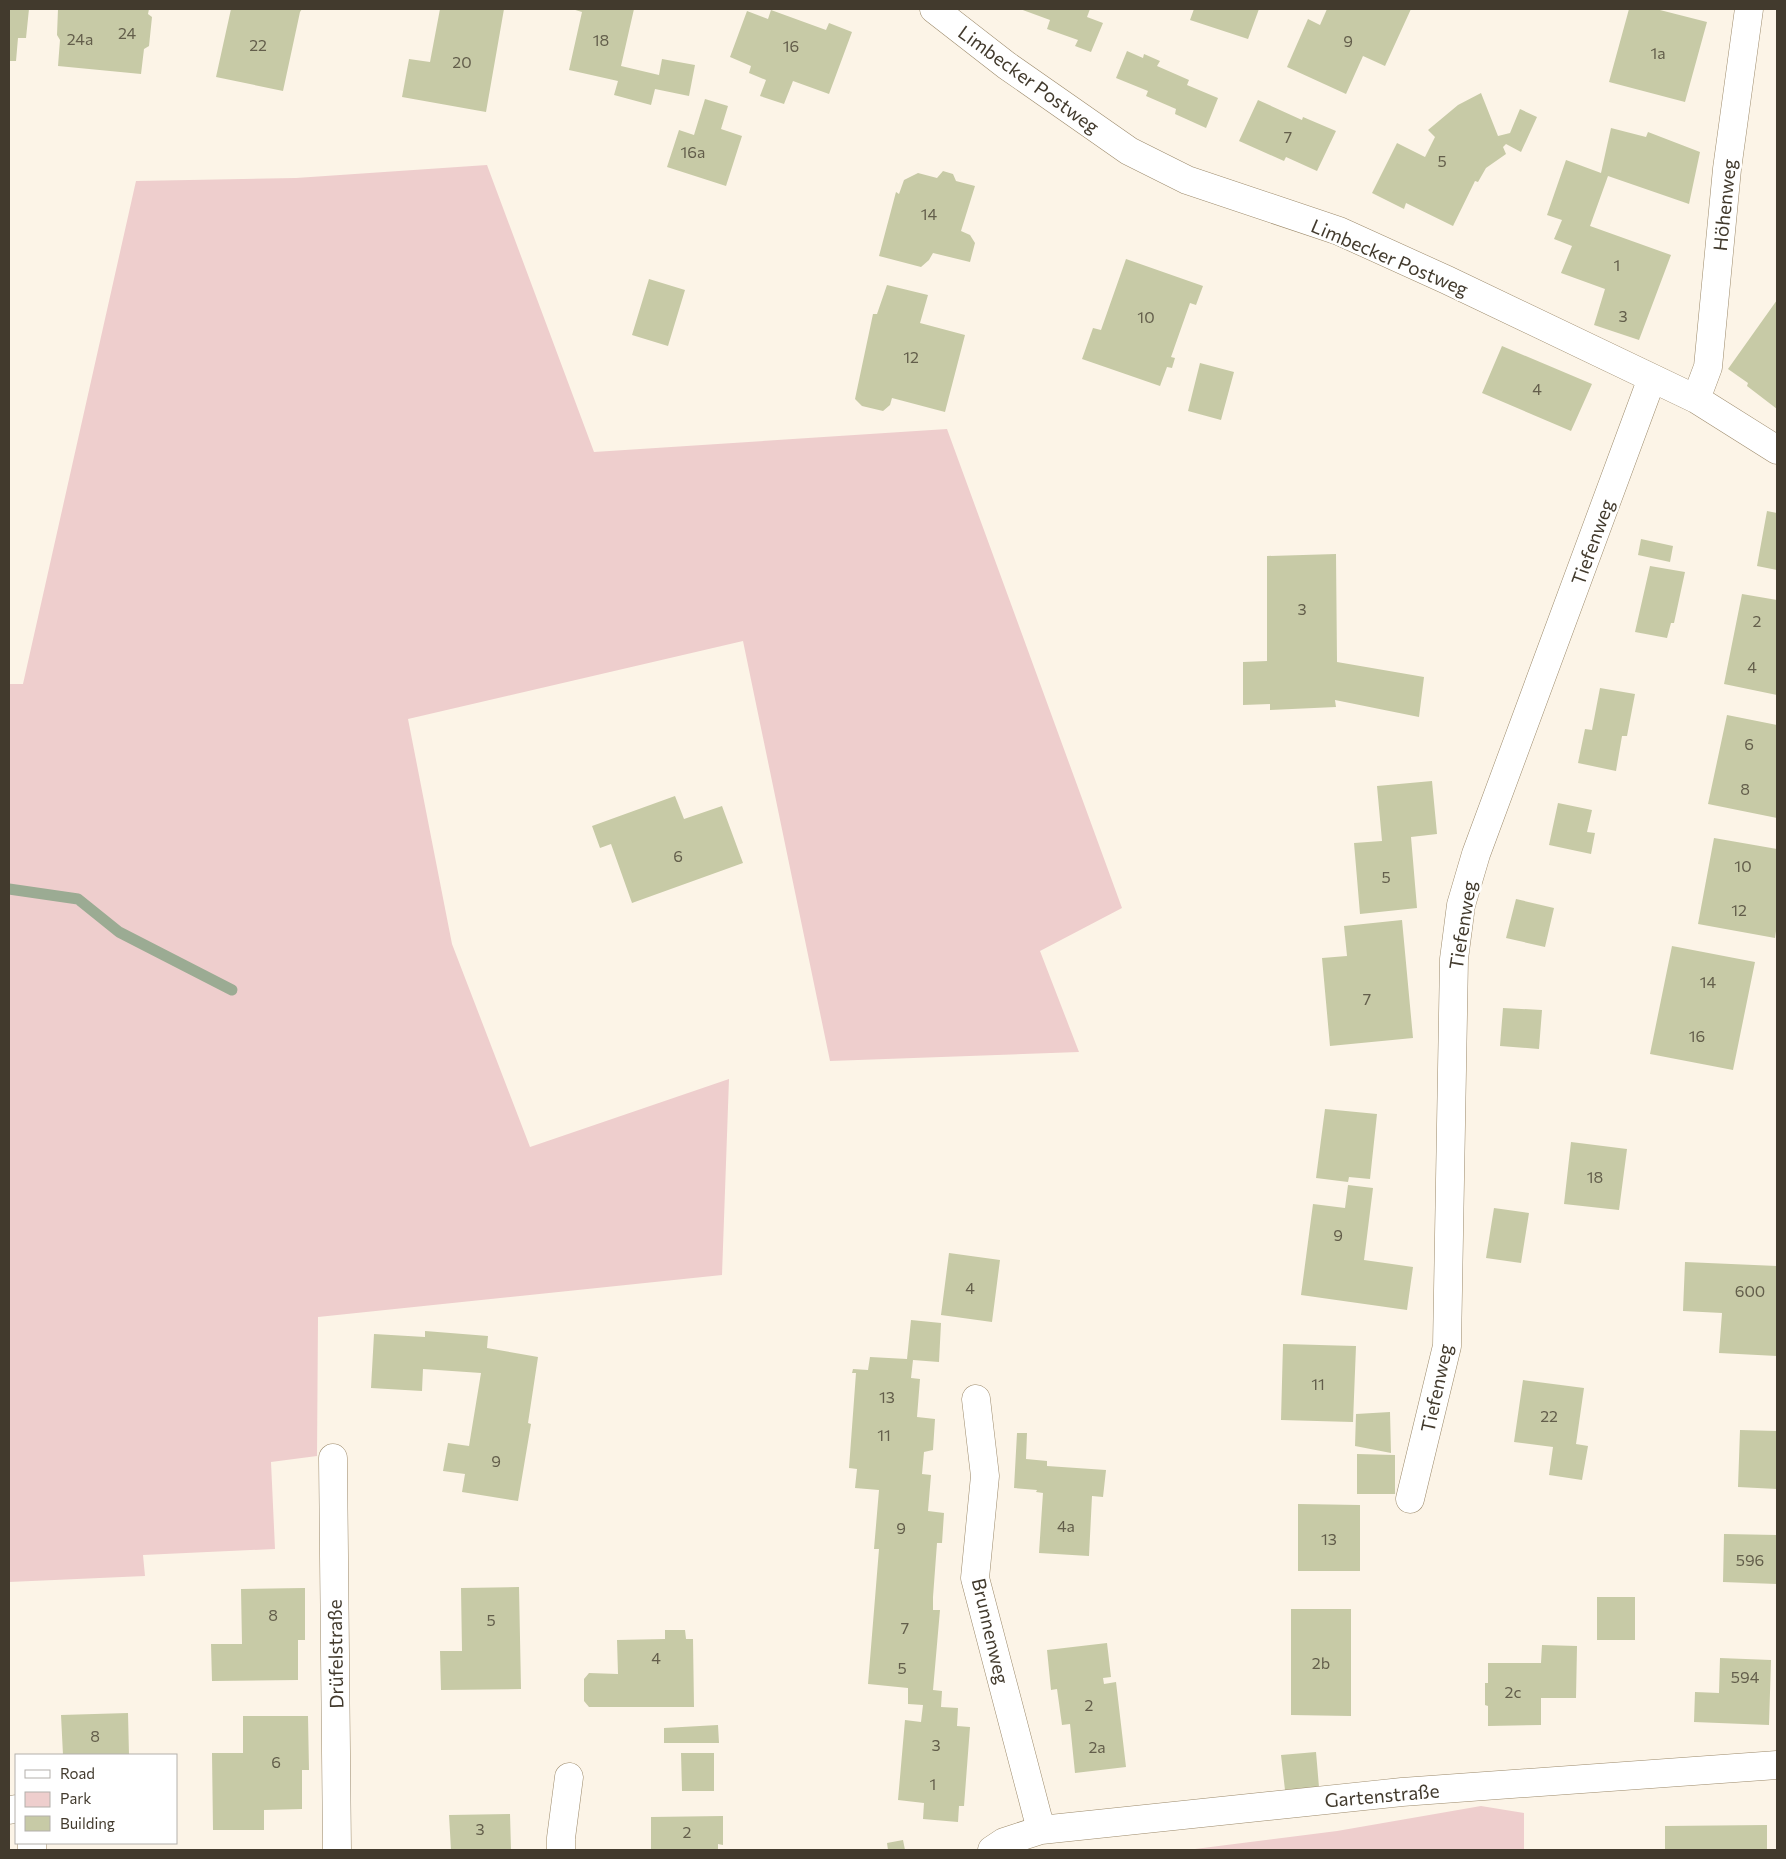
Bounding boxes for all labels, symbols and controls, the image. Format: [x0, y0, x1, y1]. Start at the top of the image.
street label: Limbecker Postweg [954, 20, 1104, 138]
house number: 24 [118, 23, 136, 42]
house number: 24a [67, 29, 93, 48]
house number: 18 [593, 30, 609, 49]
house number: 9 [1343, 31, 1353, 50]
house number: 22 [249, 35, 267, 54]
house number: 16 [783, 36, 799, 55]
house number: 1a [1650, 43, 1666, 62]
house number: 20 [452, 52, 472, 71]
house number: 7 [1284, 127, 1292, 146]
house number: 16a [681, 142, 705, 161]
house number: 5 [1437, 151, 1447, 170]
street label: Höhenweg [1708, 158, 1740, 252]
house number: 14 [921, 204, 938, 223]
street label: Limbecker Postweg [1308, 214, 1472, 300]
house number: 1 [1614, 255, 1620, 274]
house number: 3 [1618, 306, 1628, 325]
house number: 10 [1137, 307, 1155, 326]
house number: 12 [903, 347, 919, 366]
house number: 4 [1532, 379, 1542, 398]
street label: Tiefenweg [1566, 496, 1618, 588]
house number: 3 [1297, 599, 1307, 618]
house number: 2 [1753, 611, 1762, 630]
house number: 4 [1747, 657, 1757, 676]
house number: 6 [1744, 734, 1754, 753]
house number: 8 [1740, 779, 1750, 798]
house number: 6 [673, 846, 683, 865]
house number: 10 [1734, 856, 1752, 875]
house number: 5 [1381, 867, 1391, 886]
street label: Tiefenweg [1444, 879, 1480, 971]
house number: 12 [1731, 900, 1747, 919]
house number: 14 [1700, 972, 1717, 991]
house number: 7 [1363, 989, 1371, 1008]
house number: 16 [1689, 1026, 1705, 1045]
house number: 18 [1587, 1167, 1603, 1186]
house number: 9 [1333, 1225, 1343, 1244]
house number: 4 [965, 1278, 975, 1297]
house number: 600 [1735, 1281, 1765, 1300]
street label: Tiefenweg [1415, 1342, 1457, 1434]
house number: 11 [1311, 1374, 1325, 1393]
house number: 13 [879, 1387, 895, 1406]
house number: 22 [1540, 1406, 1558, 1425]
house number: 11 [877, 1425, 891, 1444]
house number: 9 [491, 1451, 501, 1470]
house number: 4a [1057, 1516, 1075, 1535]
house number: 9 [896, 1518, 906, 1537]
house number: 13 [1321, 1529, 1337, 1548]
house number: 596 [1736, 1550, 1764, 1569]
street label: Brunnenweg [968, 1576, 1014, 1686]
street label: Drüfelstraße [323, 1599, 347, 1709]
house number: 8 [268, 1605, 278, 1624]
house number: 5 [486, 1610, 496, 1629]
house number: 7 [901, 1618, 909, 1637]
house number: 4 [651, 1648, 661, 1667]
house number: 2b [1312, 1653, 1330, 1672]
house number: 5 [897, 1658, 907, 1677]
house number: 594 [1731, 1667, 1760, 1686]
house number: 2c [1505, 1682, 1521, 1701]
house number: 2 [1085, 1695, 1094, 1714]
house number: 8 [90, 1726, 100, 1745]
house number: 3 [931, 1735, 941, 1754]
house number: 2a [1088, 1737, 1106, 1756]
house number: 6 [271, 1752, 281, 1771]
legend [15, 1754, 178, 1844]
text: Road [60, 1764, 95, 1782]
house number: 1 [930, 1774, 936, 1793]
street label: Gartenstraße [1324, 1779, 1440, 1811]
text: Park [60, 1789, 91, 1807]
text: Building [60, 1814, 115, 1832]
house number: 3 [475, 1819, 485, 1838]
house number: 2 [683, 1822, 692, 1841]

